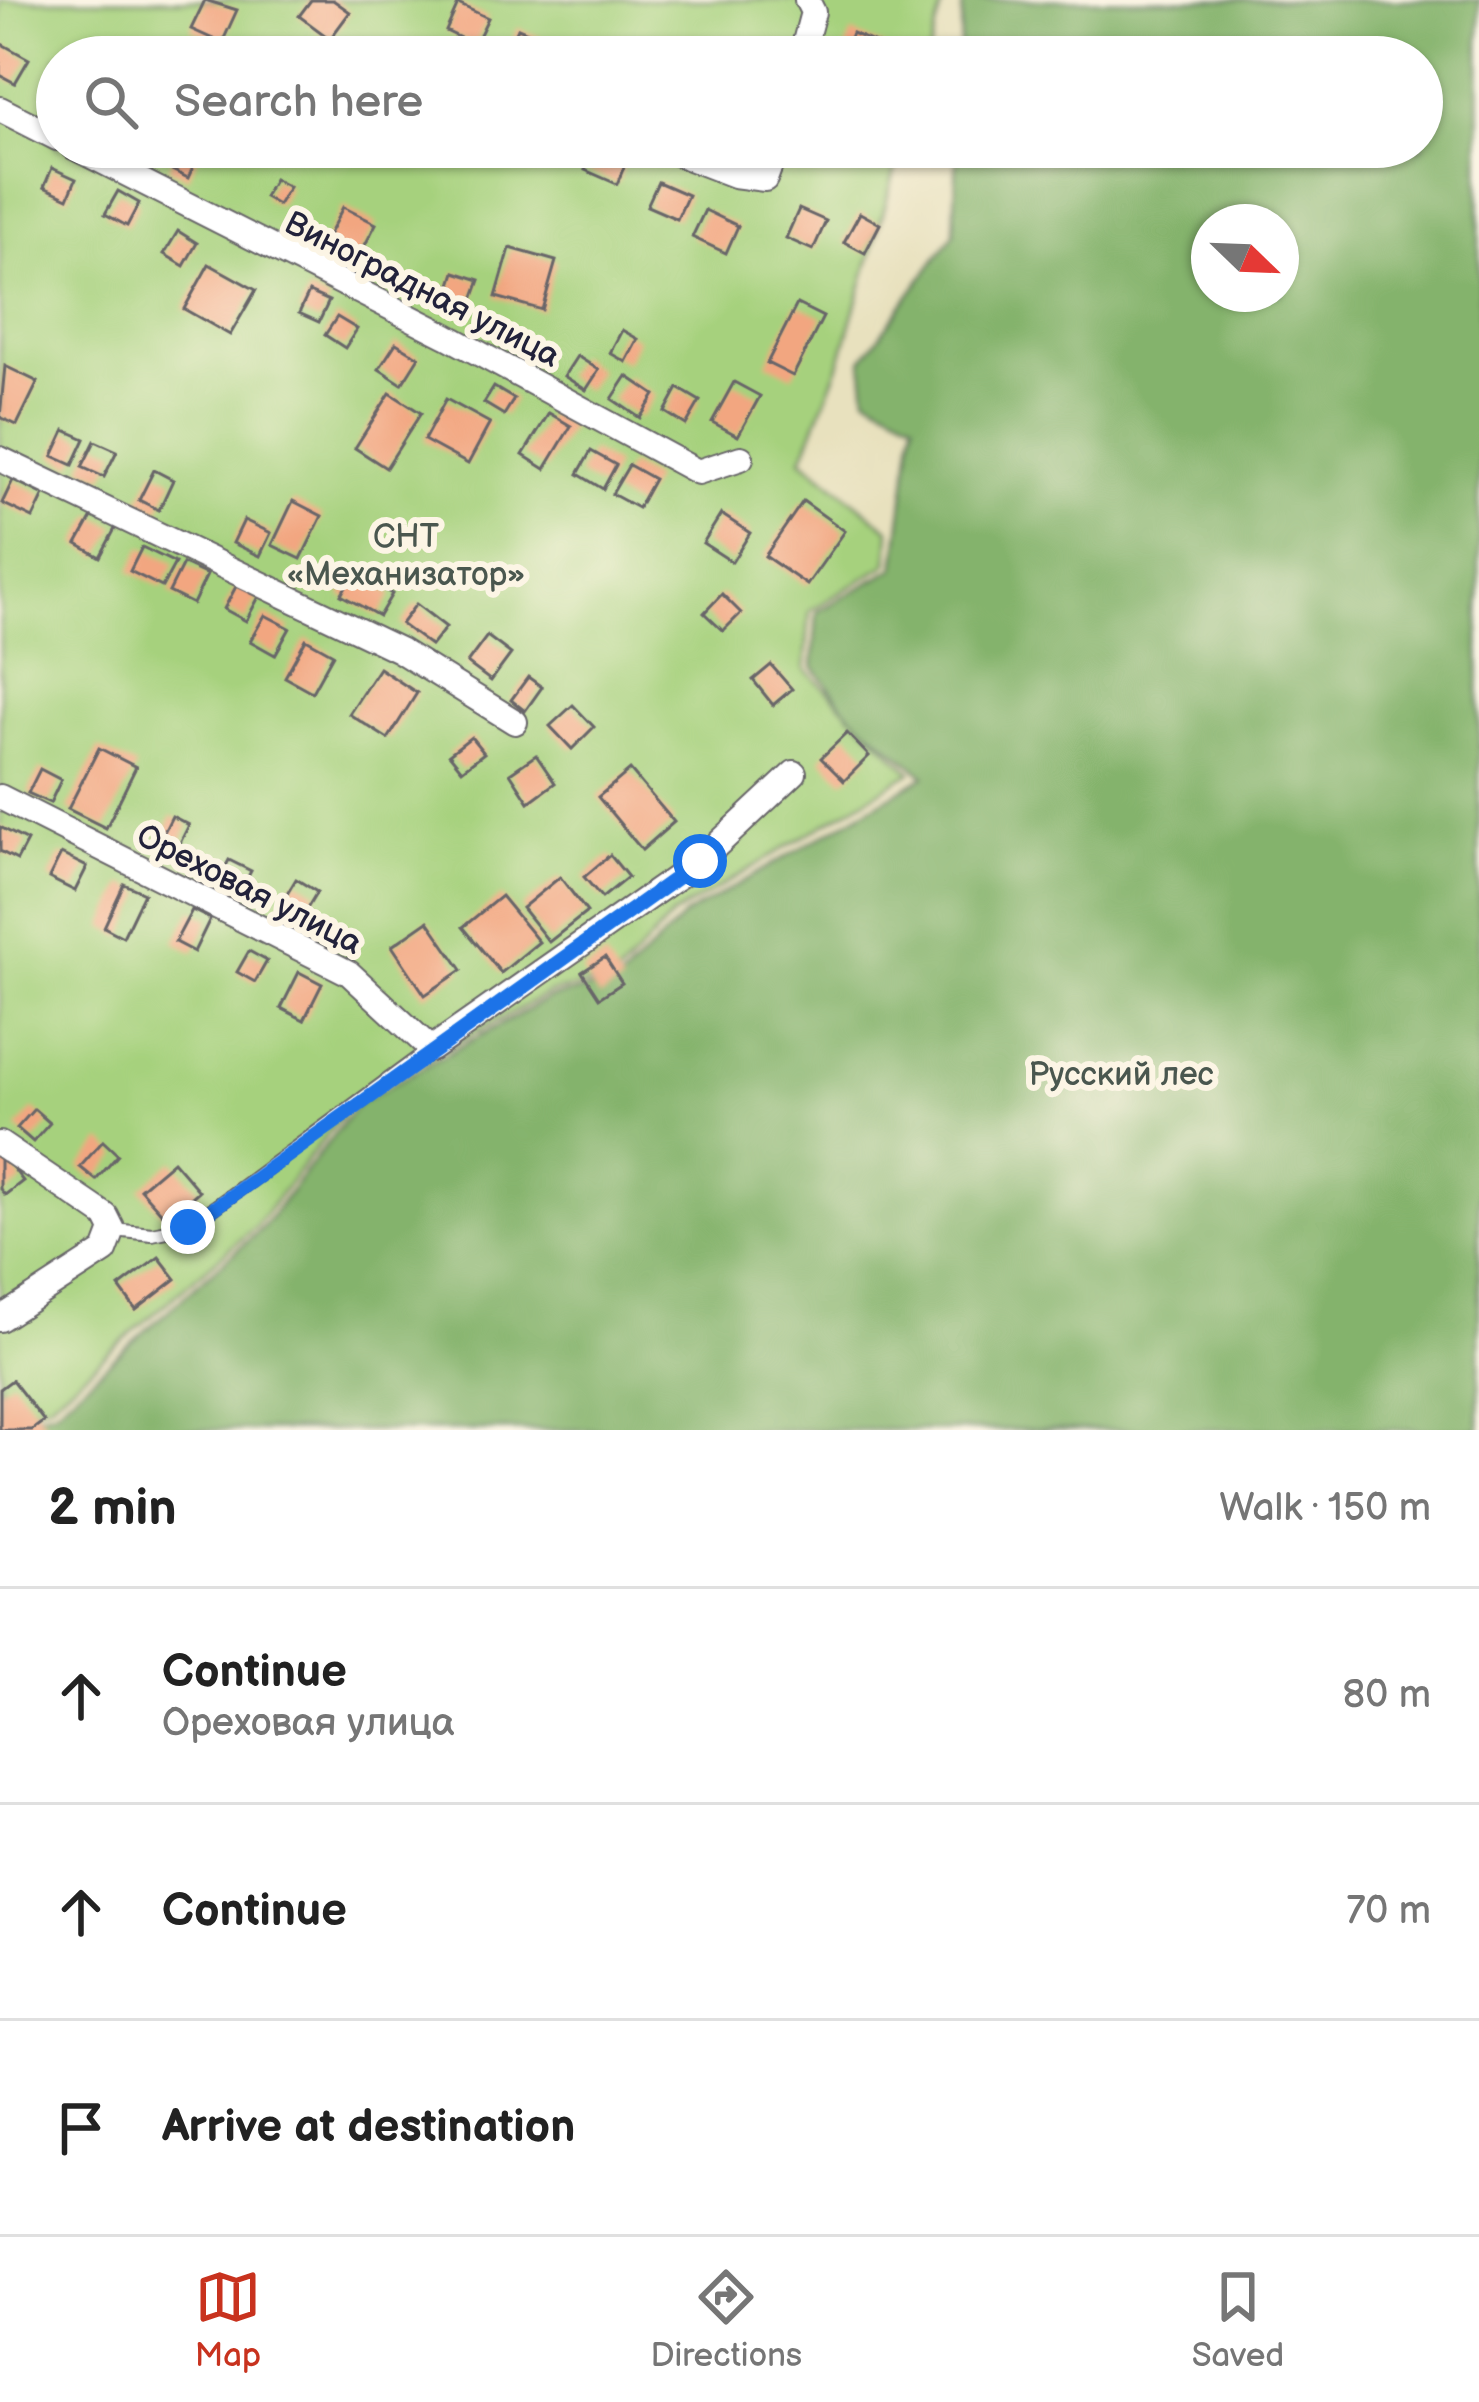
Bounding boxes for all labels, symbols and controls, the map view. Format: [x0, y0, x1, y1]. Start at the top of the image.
search box [36, 36, 1443, 168]
icon: search [78, 69, 144, 135]
text: Search here [174, 75, 423, 130]
street label: Виноградная улица [278, 203, 566, 376]
north arrow [1191, 204, 1299, 312]
park label: СНТ «Механизатор» [287, 517, 525, 595]
street label: Ореховая улица [130, 816, 369, 964]
route start [673, 834, 727, 888]
park label: Русский лес [1028, 1055, 1214, 1095]
route end [161, 1200, 215, 1254]
text: 2 min [48, 1478, 177, 1539]
text: Walk · 150 m [1219, 1485, 1431, 1532]
text: Continue [162, 1645, 347, 1700]
icon: ahead [48, 1663, 114, 1729]
text: 80 m [1343, 1672, 1431, 1719]
text: Ореховая улица [162, 1700, 455, 1747]
icon: ahead [48, 1879, 114, 1945]
text: Continue [162, 1884, 347, 1939]
text: 70 m [1346, 1888, 1431, 1935]
icon: arrive [48, 2095, 114, 2161]
text: Arrive at destination [162, 2100, 575, 2155]
tab: Map [195, 2264, 261, 2376]
tab: Directions [650, 2264, 802, 2376]
tab: Saved [1192, 2264, 1284, 2376]

